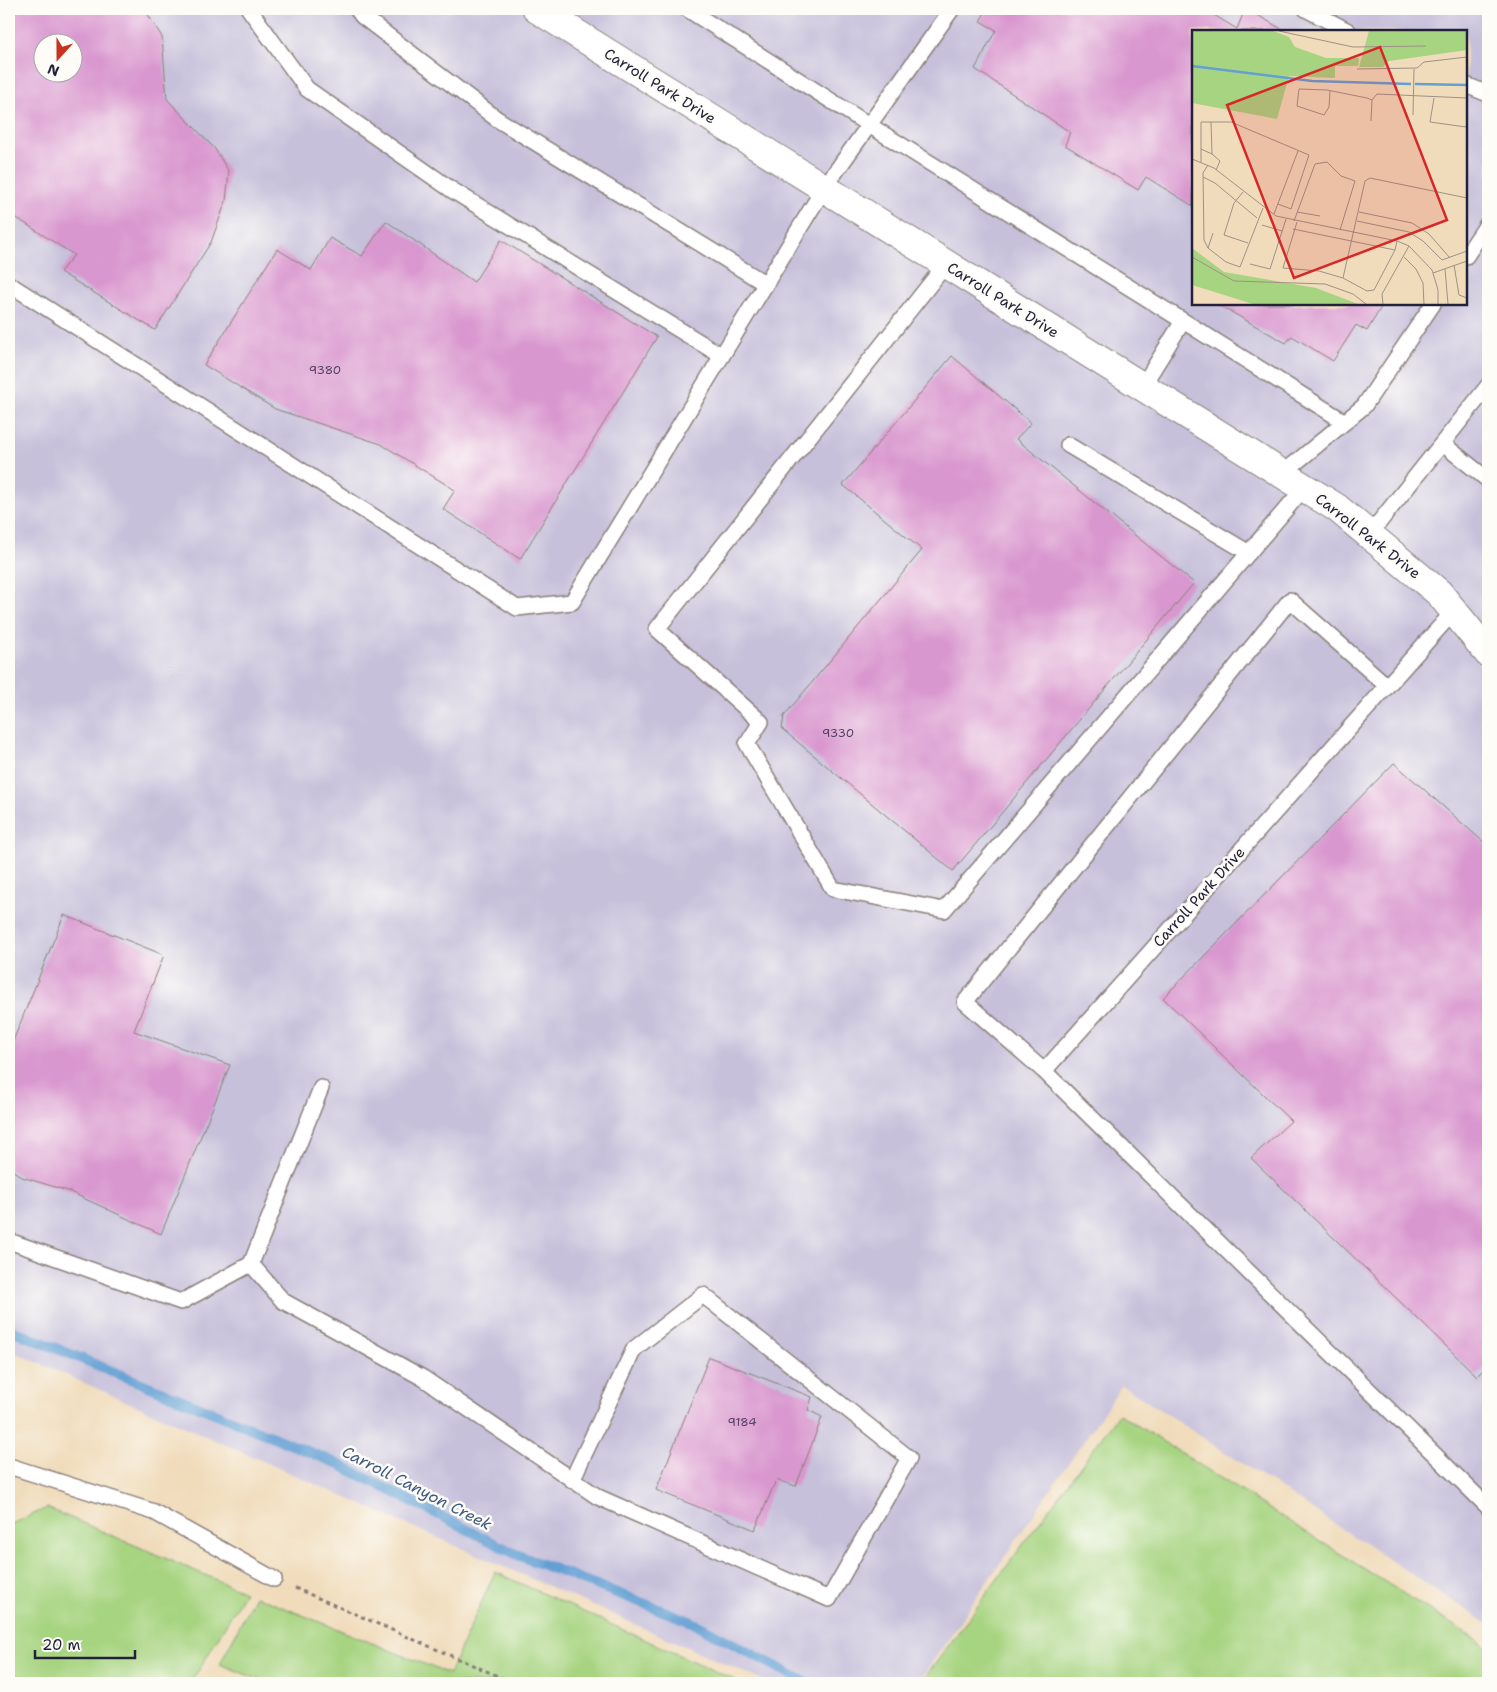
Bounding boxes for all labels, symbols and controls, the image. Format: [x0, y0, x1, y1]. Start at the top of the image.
inset map [1192, 30, 1467, 305]
north arrow [32, 32, 82, 82]
street label: Carroll Park Drive [600, 44, 720, 128]
text: N [45, 60, 62, 81]
street label: Carroll Park Drive [943, 258, 1063, 342]
house number: 9380 [309, 362, 341, 378]
street label: Carroll Park Drive [1311, 489, 1425, 583]
house number: 9330 [822, 725, 854, 741]
street label: Carroll Park Drive [1149, 843, 1249, 951]
house number: 9184 [727, 1414, 757, 1430]
water label: Carroll Canyon Creek [339, 1441, 495, 1535]
scale bar [35, 1627, 135, 1659]
text: 20 m [42, 1635, 81, 1655]

